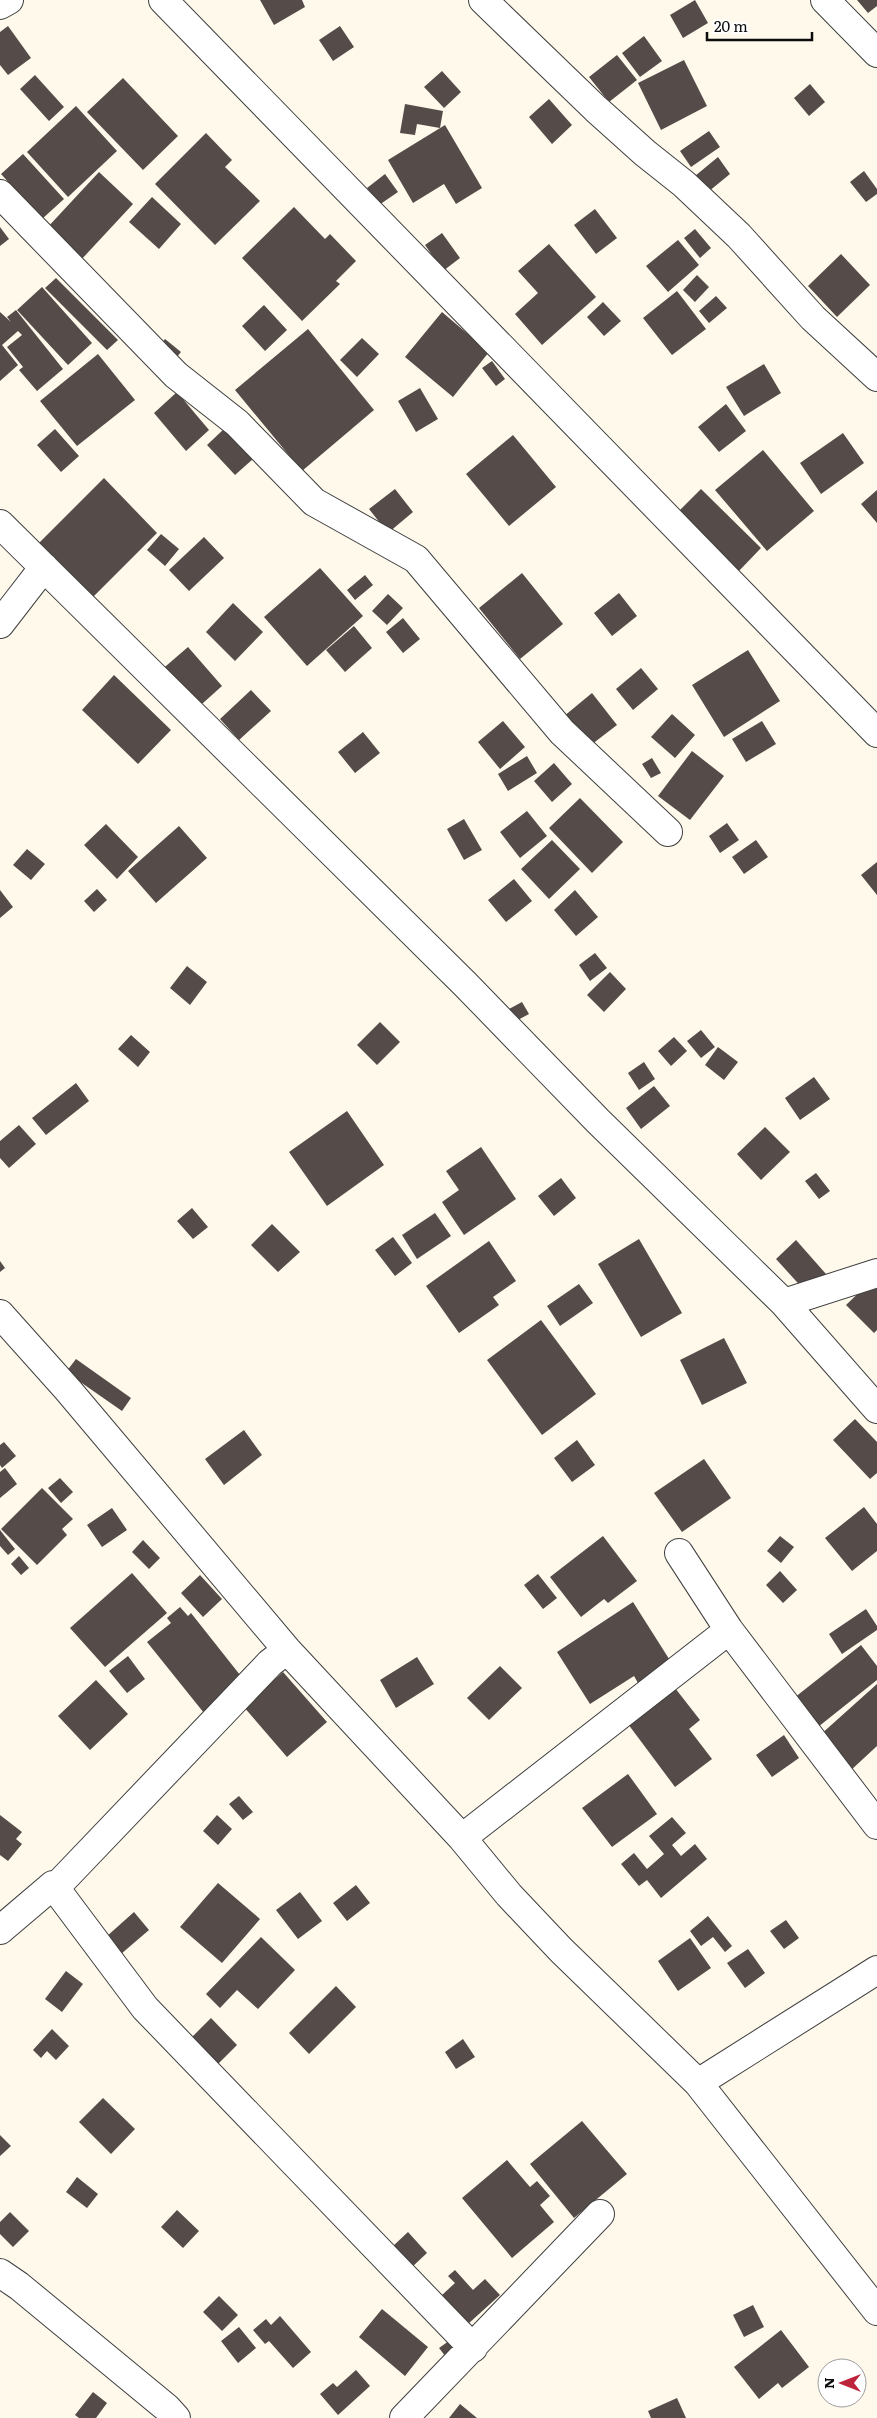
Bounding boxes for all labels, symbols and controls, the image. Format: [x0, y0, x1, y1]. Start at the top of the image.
scale bar [707, 10, 812, 42]
text: 20 m [714, 14, 748, 37]
north arrow [817, 2358, 867, 2408]
text: N [818, 2377, 838, 2389]

